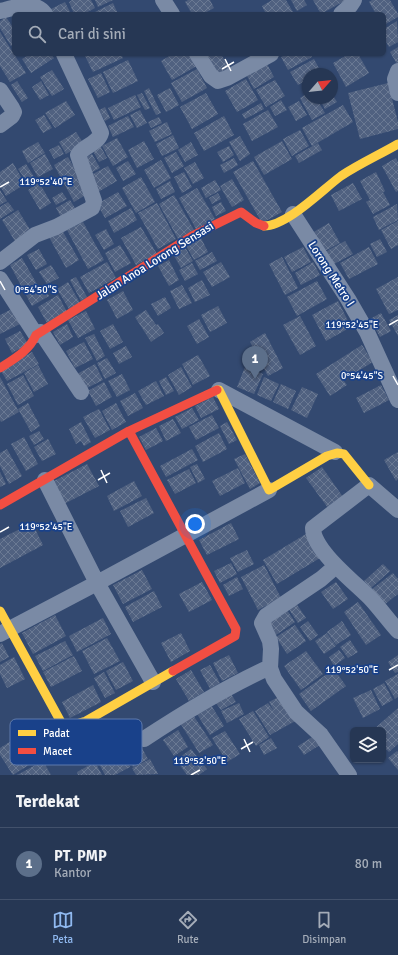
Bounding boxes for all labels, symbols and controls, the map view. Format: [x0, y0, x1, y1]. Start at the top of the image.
search box [12, 12, 386, 56]
icon: search [26, 23, 48, 45]
text: Cari di sini [58, 25, 126, 43]
north arrow [302, 68, 338, 104]
text: 119°52'40"E [19, 176, 73, 188]
street label: Jalan Anoa Lorong Sensasi [93, 219, 217, 303]
street label: Lorong Metro I [304, 239, 358, 309]
text: 0°54'50"S [15, 284, 58, 296]
text: 119°52'45"E [325, 319, 379, 331]
pin: 1 [242, 346, 268, 379]
text: 0°54'45"S [341, 370, 384, 382]
your location [185, 514, 205, 534]
text: 119°52'45"E [19, 521, 73, 533]
text: 119°52'50"E [325, 664, 379, 676]
legend [10, 719, 142, 765]
text: Padat [43, 727, 70, 740]
map controls [350, 727, 386, 763]
button: layers [350, 727, 386, 763]
text: Macet [43, 745, 72, 758]
text: 119°52'50"E [173, 755, 227, 767]
text: Terdekat [16, 791, 80, 812]
text: PT. PMP [54, 847, 107, 865]
text: 1 [25, 856, 33, 872]
text: 80 m [355, 856, 382, 872]
text: Kantor [54, 865, 91, 881]
tab: Peta [52, 909, 74, 946]
tab: Rute [177, 909, 199, 946]
tab: Disimpan [302, 909, 346, 946]

